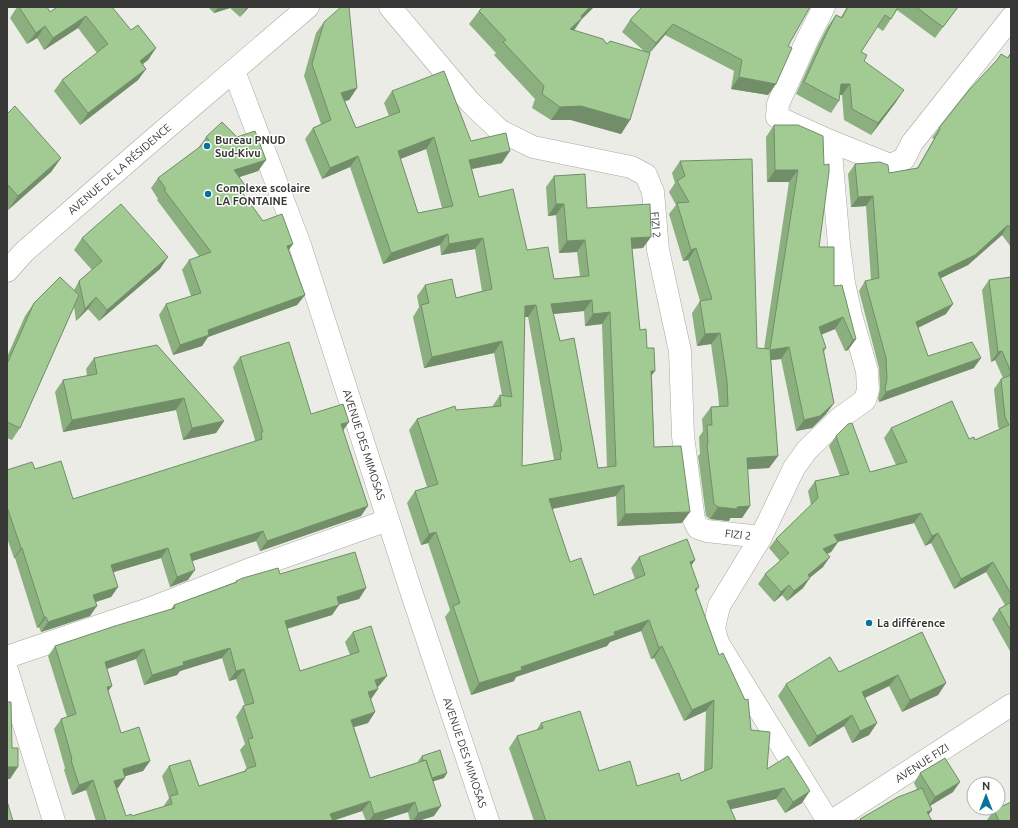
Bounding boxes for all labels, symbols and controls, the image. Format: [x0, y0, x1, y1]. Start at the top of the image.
street label: AVENUE DE LA RÉSIDENCE [66, 121, 173, 217]
place label: Bureau PNUD Sud-Kivu [215, 134, 285, 159]
marker: Bureau PNUD Sud-Kivu [202, 141, 212, 151]
place label: Complexe scolaire LA FONTAINE [216, 182, 310, 207]
marker: Complexe scolaire LA FONTAINE [203, 189, 213, 199]
street label: FIZI 2 [649, 211, 663, 239]
street label: AVENUE DES MIMOSAS [341, 388, 388, 502]
street label: FIZI 2 [724, 527, 752, 542]
place label: La différence [877, 617, 945, 629]
marker: La différence [864, 618, 874, 628]
street label: AVENUE DES MIMOSAS [441, 696, 489, 810]
street label: AVENUE FIZI [893, 741, 951, 785]
north arrow [966, 776, 1006, 816]
text: N [982, 780, 990, 792]

